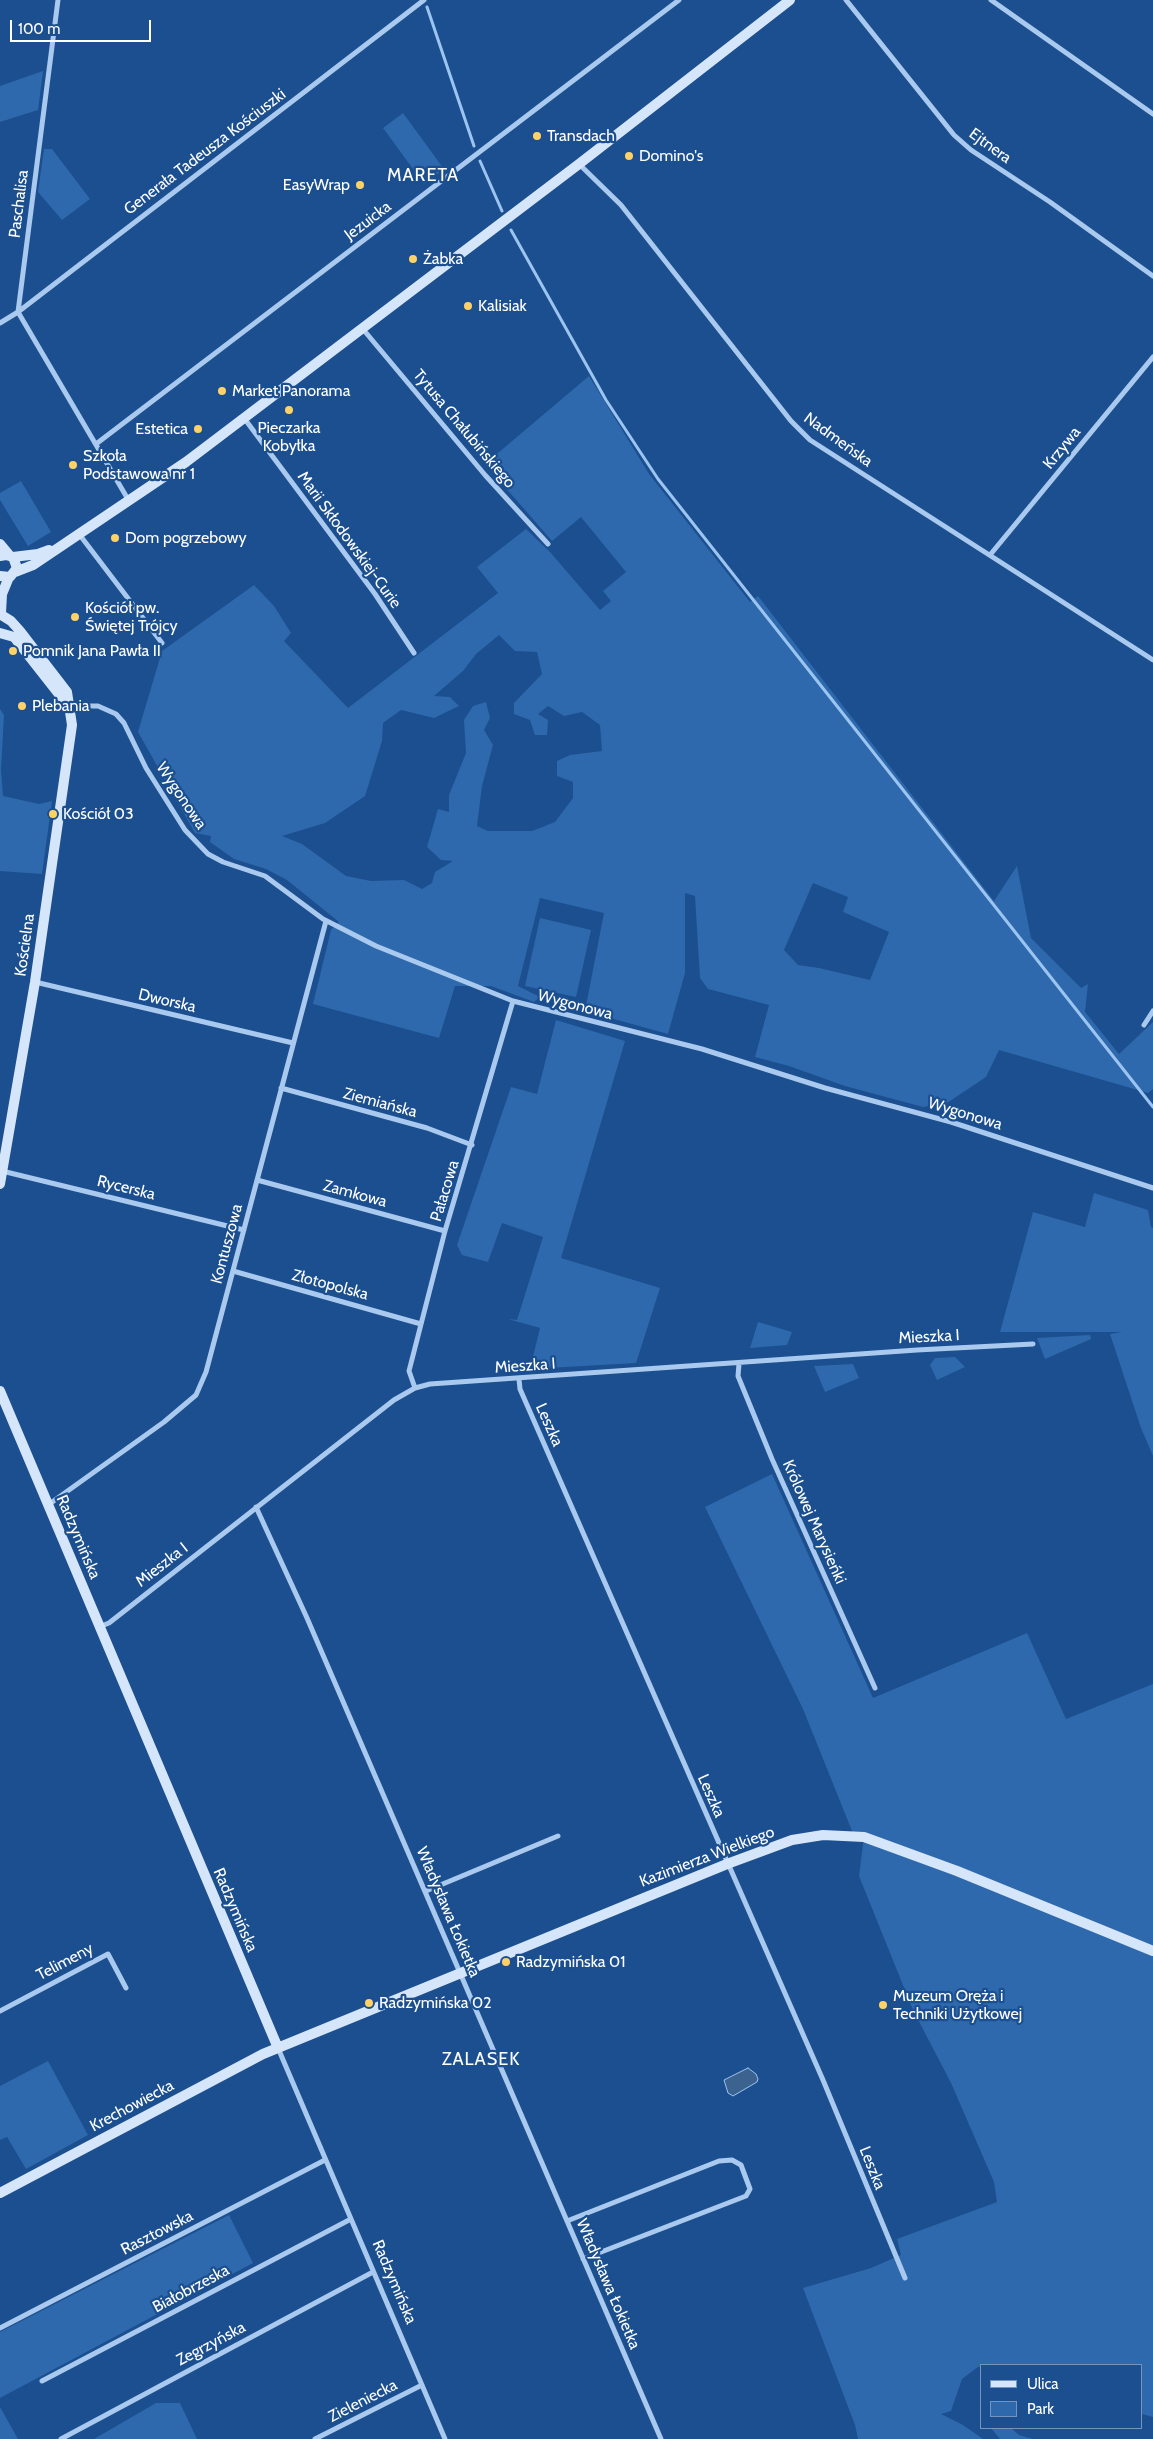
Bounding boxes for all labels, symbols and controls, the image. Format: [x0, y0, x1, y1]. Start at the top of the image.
scale bar [12, 10, 154, 42]
text: 100 m [18, 20, 60, 38]
street label: Generała Tadeusza Kościuszki [120, 85, 290, 219]
street label: Ejtnera [965, 124, 1015, 168]
place label: Transdach [547, 126, 615, 146]
marker: Transdach [531, 130, 543, 142]
place label: Domino's [639, 146, 703, 166]
marker: Domino's [623, 150, 635, 162]
district label: MARETA [386, 165, 460, 187]
street label: Paschalisa [5, 169, 33, 239]
place label: EasyWrap [283, 175, 350, 195]
marker: EasyWrap [354, 179, 366, 191]
street label: Jezuicka [341, 197, 395, 245]
place label: Żabka [423, 249, 463, 269]
marker: Żabka [407, 253, 419, 265]
place label: Kalisiak [478, 296, 527, 316]
marker: Kalisiak [462, 300, 474, 312]
street label: Tytusa Chałubińskiego [409, 366, 519, 492]
place label: Market Panorama [232, 381, 350, 401]
marker: Market Panorama [216, 385, 228, 397]
marker: Pieczarka Kobyłka [283, 404, 295, 416]
street label: Nadmeńska [800, 409, 876, 471]
place label: Pieczarka Kobyłka [258, 418, 320, 456]
place label: Estetica [135, 419, 188, 439]
marker: Estetica [192, 423, 204, 435]
street label: Krzywa [1039, 423, 1085, 473]
place label: Szkoła Podstawowa nr 1 [83, 446, 195, 484]
marker: Szkoła Podstawowa nr 1 [67, 459, 79, 471]
street label: Marii Skłodowskiej-Curie [293, 468, 405, 612]
place label: Dom pogrzebowy [125, 528, 247, 548]
marker: Dom pogrzebowy [109, 532, 121, 544]
place label: Kościół pw. Świętej Trójcy [85, 598, 178, 636]
marker: Kościół pw. Świętej Trójcy [69, 611, 81, 623]
place label: Pomnik Jana Pawła II [23, 641, 161, 661]
marker: Pomnik Jana Pawła II [7, 645, 19, 657]
place label: Plebania [32, 696, 90, 716]
marker: Plebania [16, 700, 28, 712]
street label: Wygonowa [152, 759, 210, 833]
place label: Kościół 03 [63, 804, 134, 824]
marker: Kościół 03 [47, 808, 59, 820]
street label: Kościelna [11, 912, 39, 978]
street label: Dworska [136, 985, 198, 1017]
street label: Wygonowa [536, 986, 614, 1024]
street label: Ziemiańska [341, 1084, 419, 1122]
street label: Wygonowa [926, 1094, 1004, 1134]
street label: Pałacowa [427, 1158, 463, 1224]
street label: Rycerska [95, 1172, 157, 1204]
street label: Zamkowa [321, 1176, 389, 1212]
street label: Kontuszowa [207, 1202, 247, 1286]
street label: Złotopolska [290, 1266, 370, 1304]
street label: Mieszka I [898, 1326, 960, 1348]
street label: Mieszka I [494, 1354, 556, 1378]
street label: Leszka [531, 1401, 567, 1449]
street label: Królowej Marysieńki [778, 1457, 850, 1587]
street label: Radzymińska [52, 1492, 104, 1582]
street label: Mieszka I [132, 1539, 192, 1591]
street label: Leszka [693, 1772, 729, 1820]
street label: Kazimierza Wielkiego [637, 1822, 777, 1892]
street label: Władysława Łokietka [412, 1844, 484, 1980]
street label: Radzymińska [209, 1865, 261, 1955]
street label: Telimeny [33, 1939, 97, 1985]
place label: Radzymińska 01 [516, 1952, 625, 1972]
marker: Radzymińska 01 [500, 1956, 512, 1968]
place label: Muzeum Oręża i Techniki Użytkowej [893, 1986, 1022, 2024]
place label: Radzymińska 02 [379, 1993, 492, 2013]
marker: Radzymińska 02 [363, 1997, 375, 2009]
marker: Muzeum Oręża i Techniki Użytkowej [877, 1999, 889, 2011]
district label: ZALASEK [441, 2049, 521, 2071]
street label: Krechowiecka [87, 2076, 177, 2136]
street label: Leszka [855, 2144, 889, 2192]
street label: Rasztowska [118, 2207, 196, 2259]
street label: Władysława Łokietka [572, 2216, 644, 2352]
street label: Radzymińska [368, 2237, 420, 2327]
street label: Białobrzeska [149, 2261, 233, 2317]
street label: Zegrzyńska [173, 2318, 249, 2370]
legend [980, 2364, 1143, 2429]
street label: Zieleniecka [325, 2375, 401, 2427]
text: Ulica [1027, 2375, 1058, 2393]
text: Park [1027, 2400, 1054, 2418]

